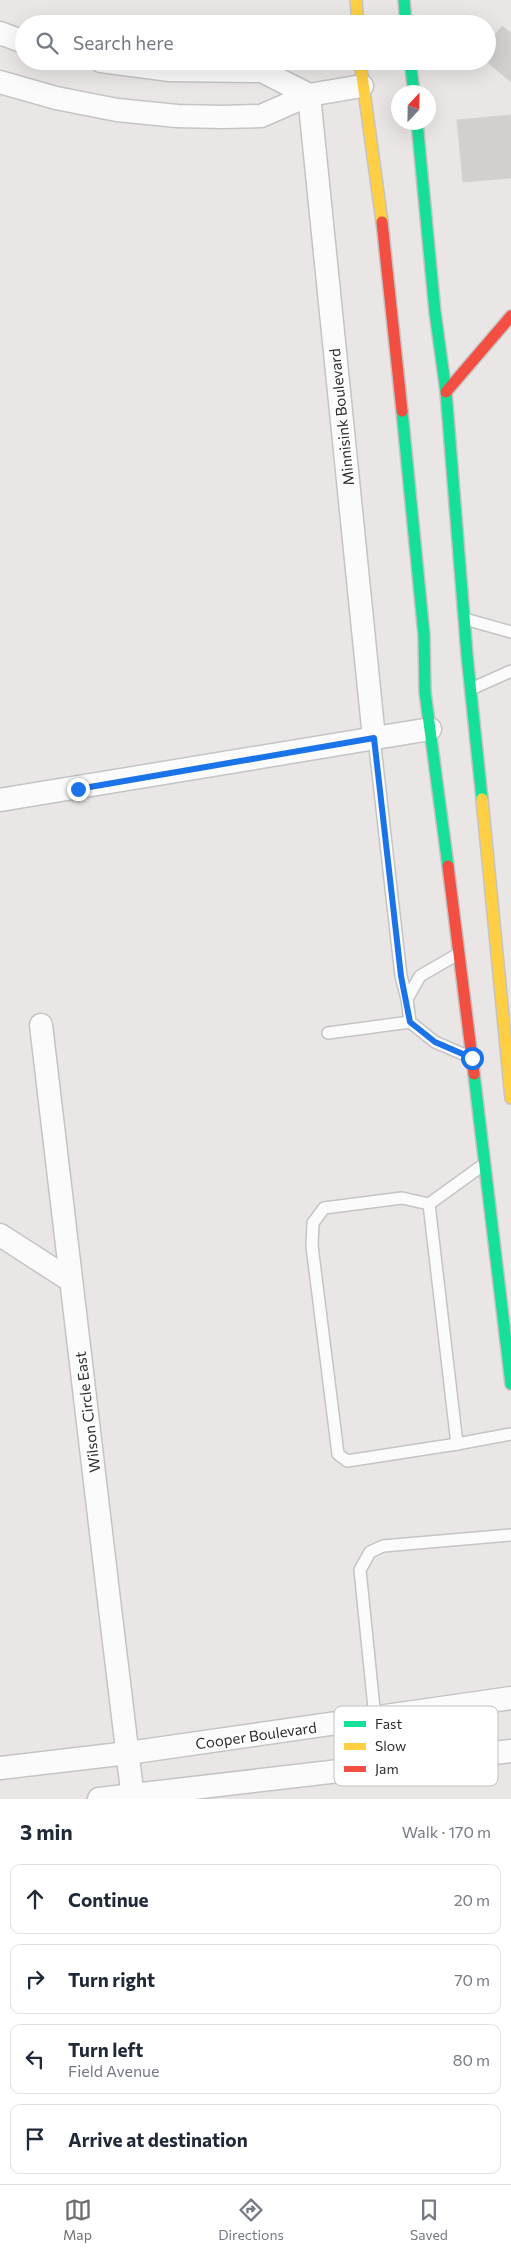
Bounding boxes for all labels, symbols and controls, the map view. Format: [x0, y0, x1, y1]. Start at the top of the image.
search box [15, 15, 496, 70]
icon: search [33, 29, 61, 57]
text: Search here [73, 31, 173, 54]
north arrow [391, 85, 436, 130]
street label: Minnisink Boulevard [325, 347, 357, 487]
route end [67, 778, 90, 801]
route start [461, 1047, 484, 1070]
street label: Wilson Circle East [71, 1350, 103, 1474]
legend [334, 1706, 498, 1786]
text: Fast [375, 1715, 402, 1732]
street label: Cooper Boulevard [194, 1718, 318, 1752]
text: Slow [375, 1737, 406, 1754]
text: Jam [375, 1760, 399, 1777]
text: 3 min [20, 1819, 73, 1844]
text: Walk · 170 m [402, 1822, 491, 1841]
icon: ahead [21, 1885, 49, 1913]
text: Continue [68, 1888, 148, 1911]
text: 20 m [454, 1890, 490, 1909]
icon: right [21, 1965, 49, 1993]
text: Turn right [68, 1968, 155, 1991]
text: 70 m [454, 1970, 490, 1989]
text: Turn left [68, 2038, 143, 2061]
icon: left [21, 2045, 49, 2073]
text: 80 m [453, 2050, 490, 2069]
text: Field Avenue [68, 2061, 159, 2080]
icon: arrive [21, 2125, 49, 2153]
text: Arrive at destination [68, 2128, 248, 2151]
tab: Map [63, 2196, 92, 2243]
tab: Directions [218, 2196, 284, 2243]
tab: Saved [410, 2196, 448, 2243]

